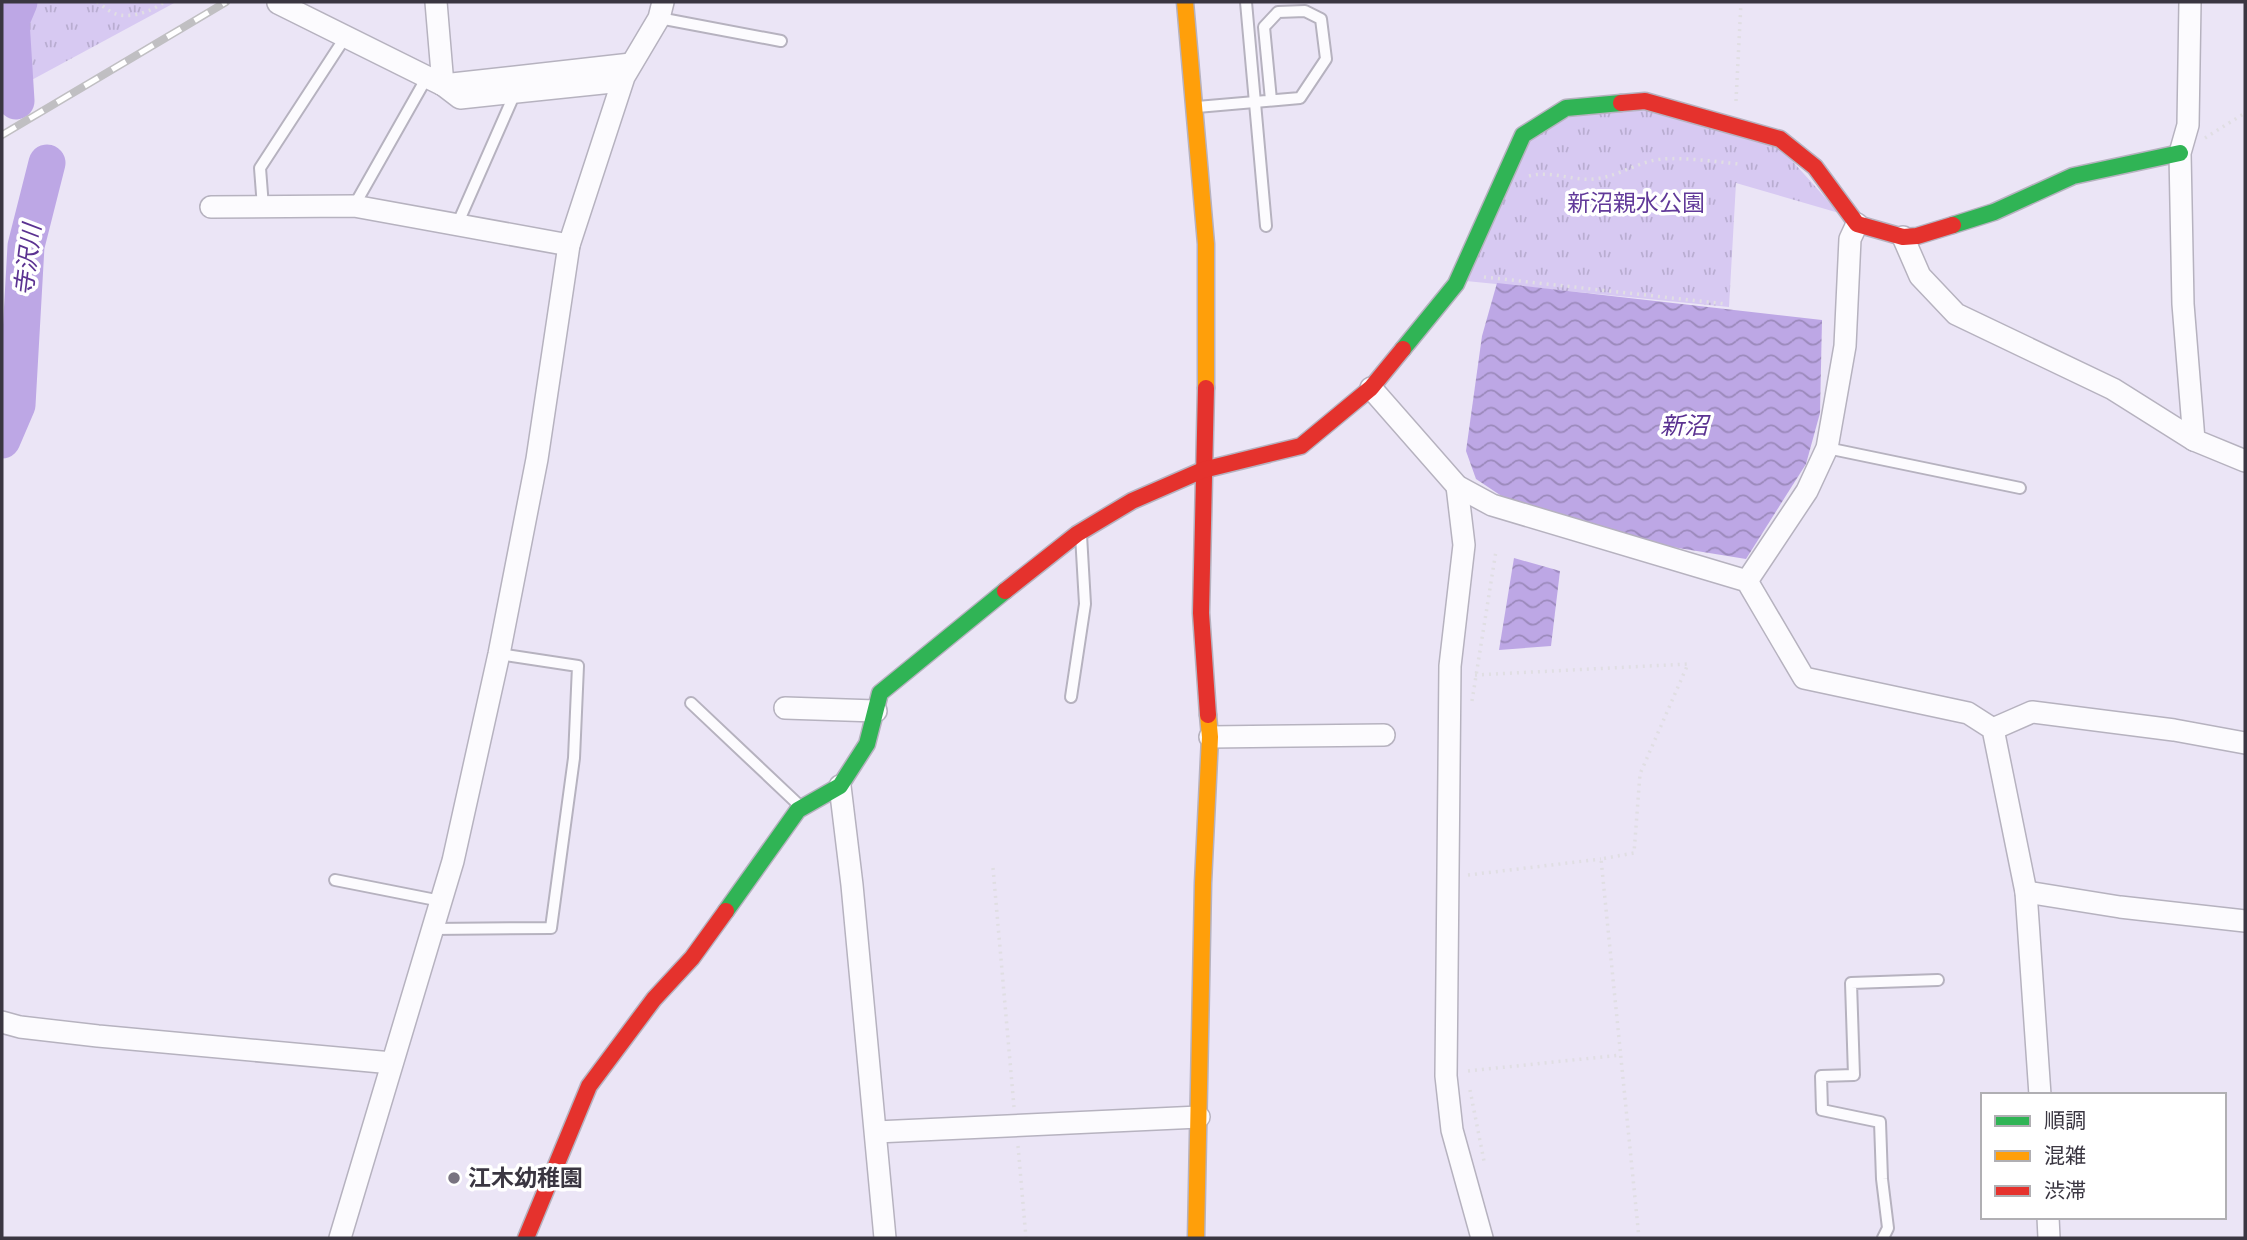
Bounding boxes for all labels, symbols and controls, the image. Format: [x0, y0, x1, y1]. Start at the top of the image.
park label: 新沼親水公園 [1567, 189, 1705, 217]
water label: 寺沢川 [10, 220, 47, 297]
water label: 新沼 [1660, 412, 1711, 440]
legend [1981, 1093, 2226, 1219]
text: 順調 [2044, 1108, 2086, 1134]
text: 混雑 [2044, 1143, 2086, 1169]
place label: 江木幼稚園 [468, 1164, 583, 1192]
marker: 江木幼稚園 [446, 1170, 462, 1186]
text: 渋滞 [2044, 1178, 2086, 1204]

